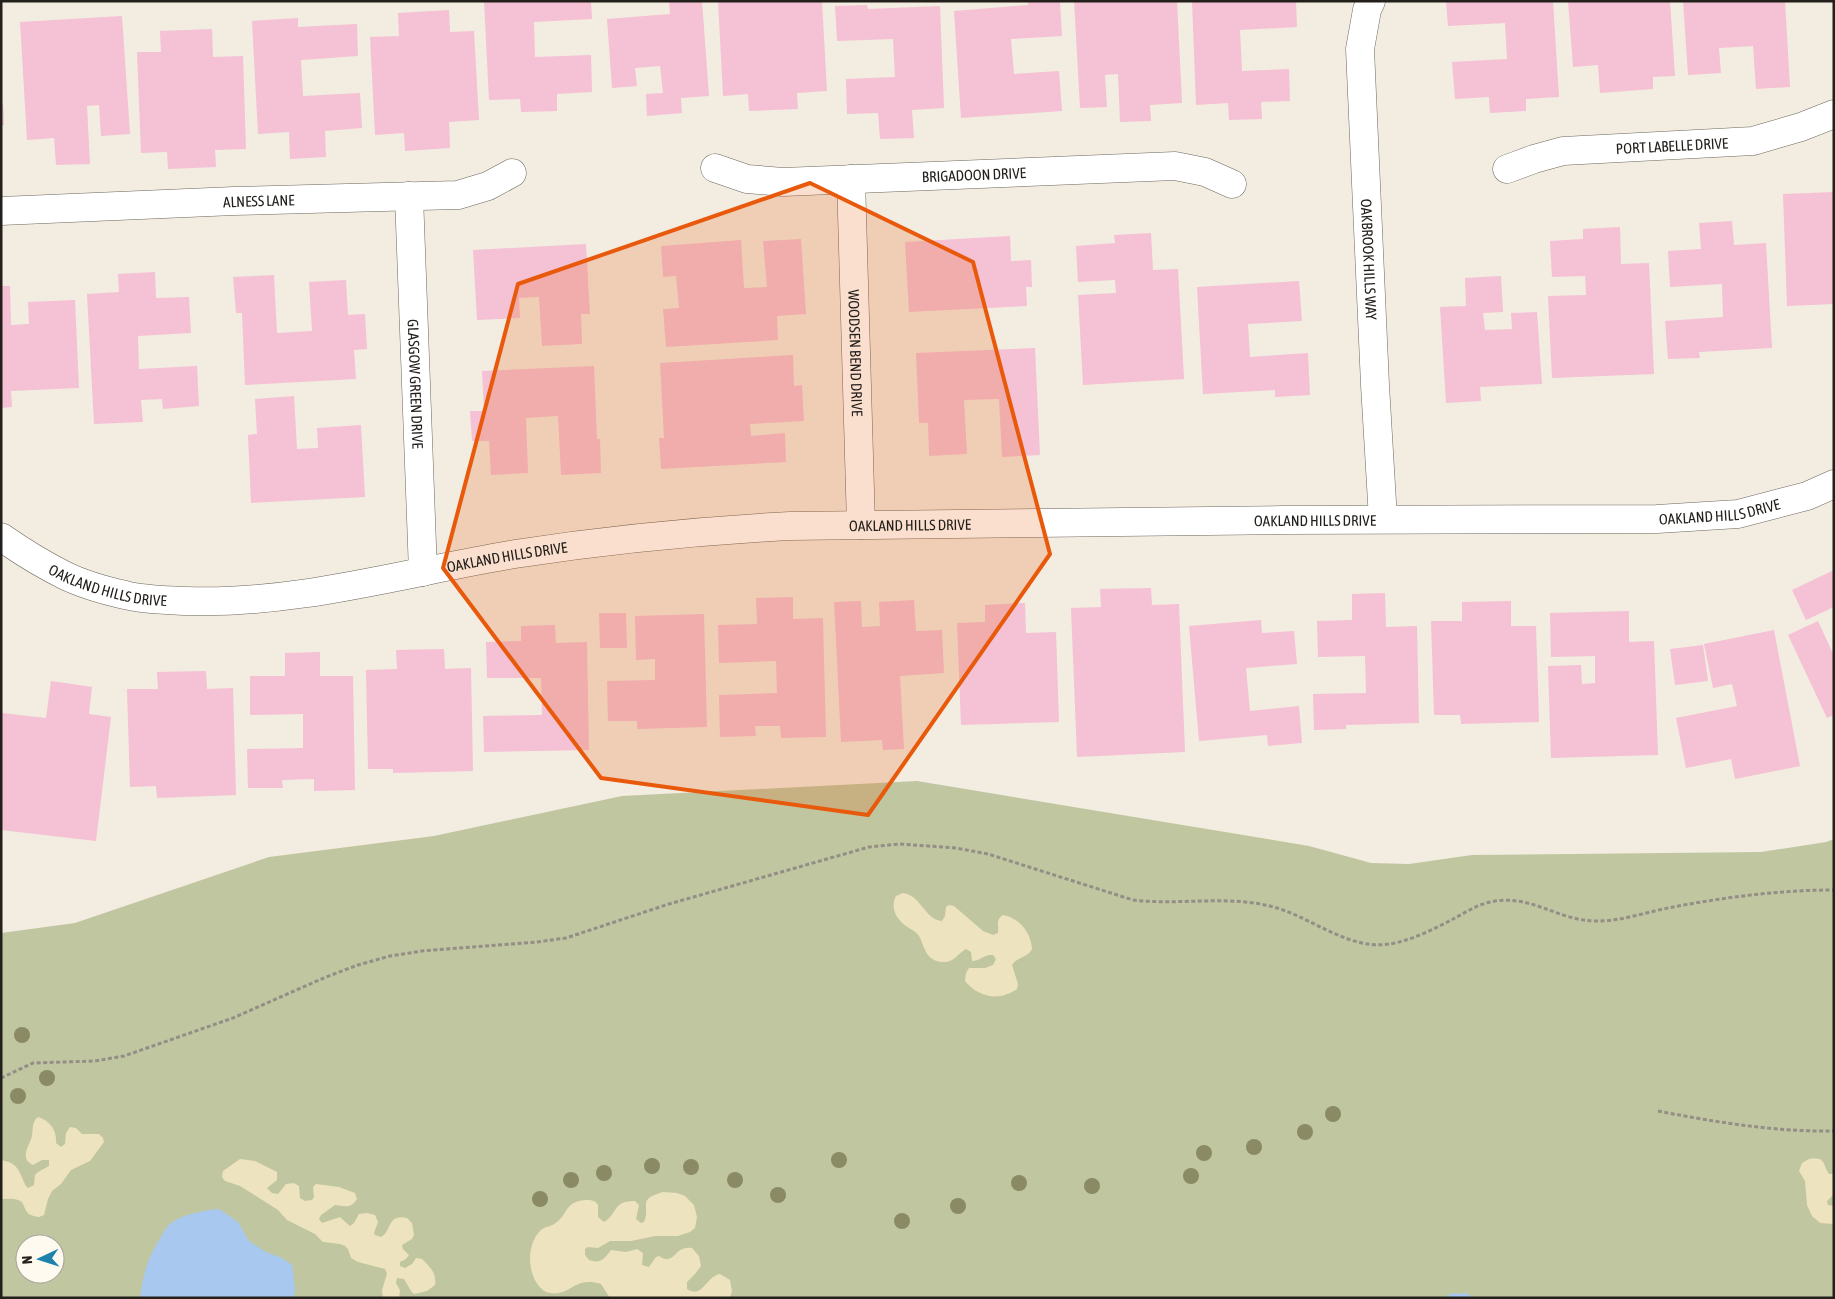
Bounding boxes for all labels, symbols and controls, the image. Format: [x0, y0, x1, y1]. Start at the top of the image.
street label: PORT LABELLE DRIVE [1615, 134, 1729, 157]
street label: BRIGADOON DRIVE [922, 164, 1027, 185]
street label: ALNESS LANE [223, 191, 295, 210]
street label: OAKBROOK HILLS WAY [1358, 198, 1381, 321]
street label: WOODSEN BEND DRIVE [846, 289, 866, 417]
street label: GLASGOW GREEN DRIVE [405, 319, 427, 450]
street label: OAKLAND HILLS DRIVE [1658, 495, 1782, 527]
street label: OAKLAND HILLS DRIVE [1254, 511, 1377, 529]
street label: OAKLAND HILLS DRIVE [849, 515, 972, 534]
street label: OAKLAND HILLS DRIVE [445, 538, 569, 575]
street label: OAKLAND HILLS DRIVE [46, 560, 168, 609]
north arrow [15, 1234, 65, 1284]
text: N [19, 1255, 35, 1265]

